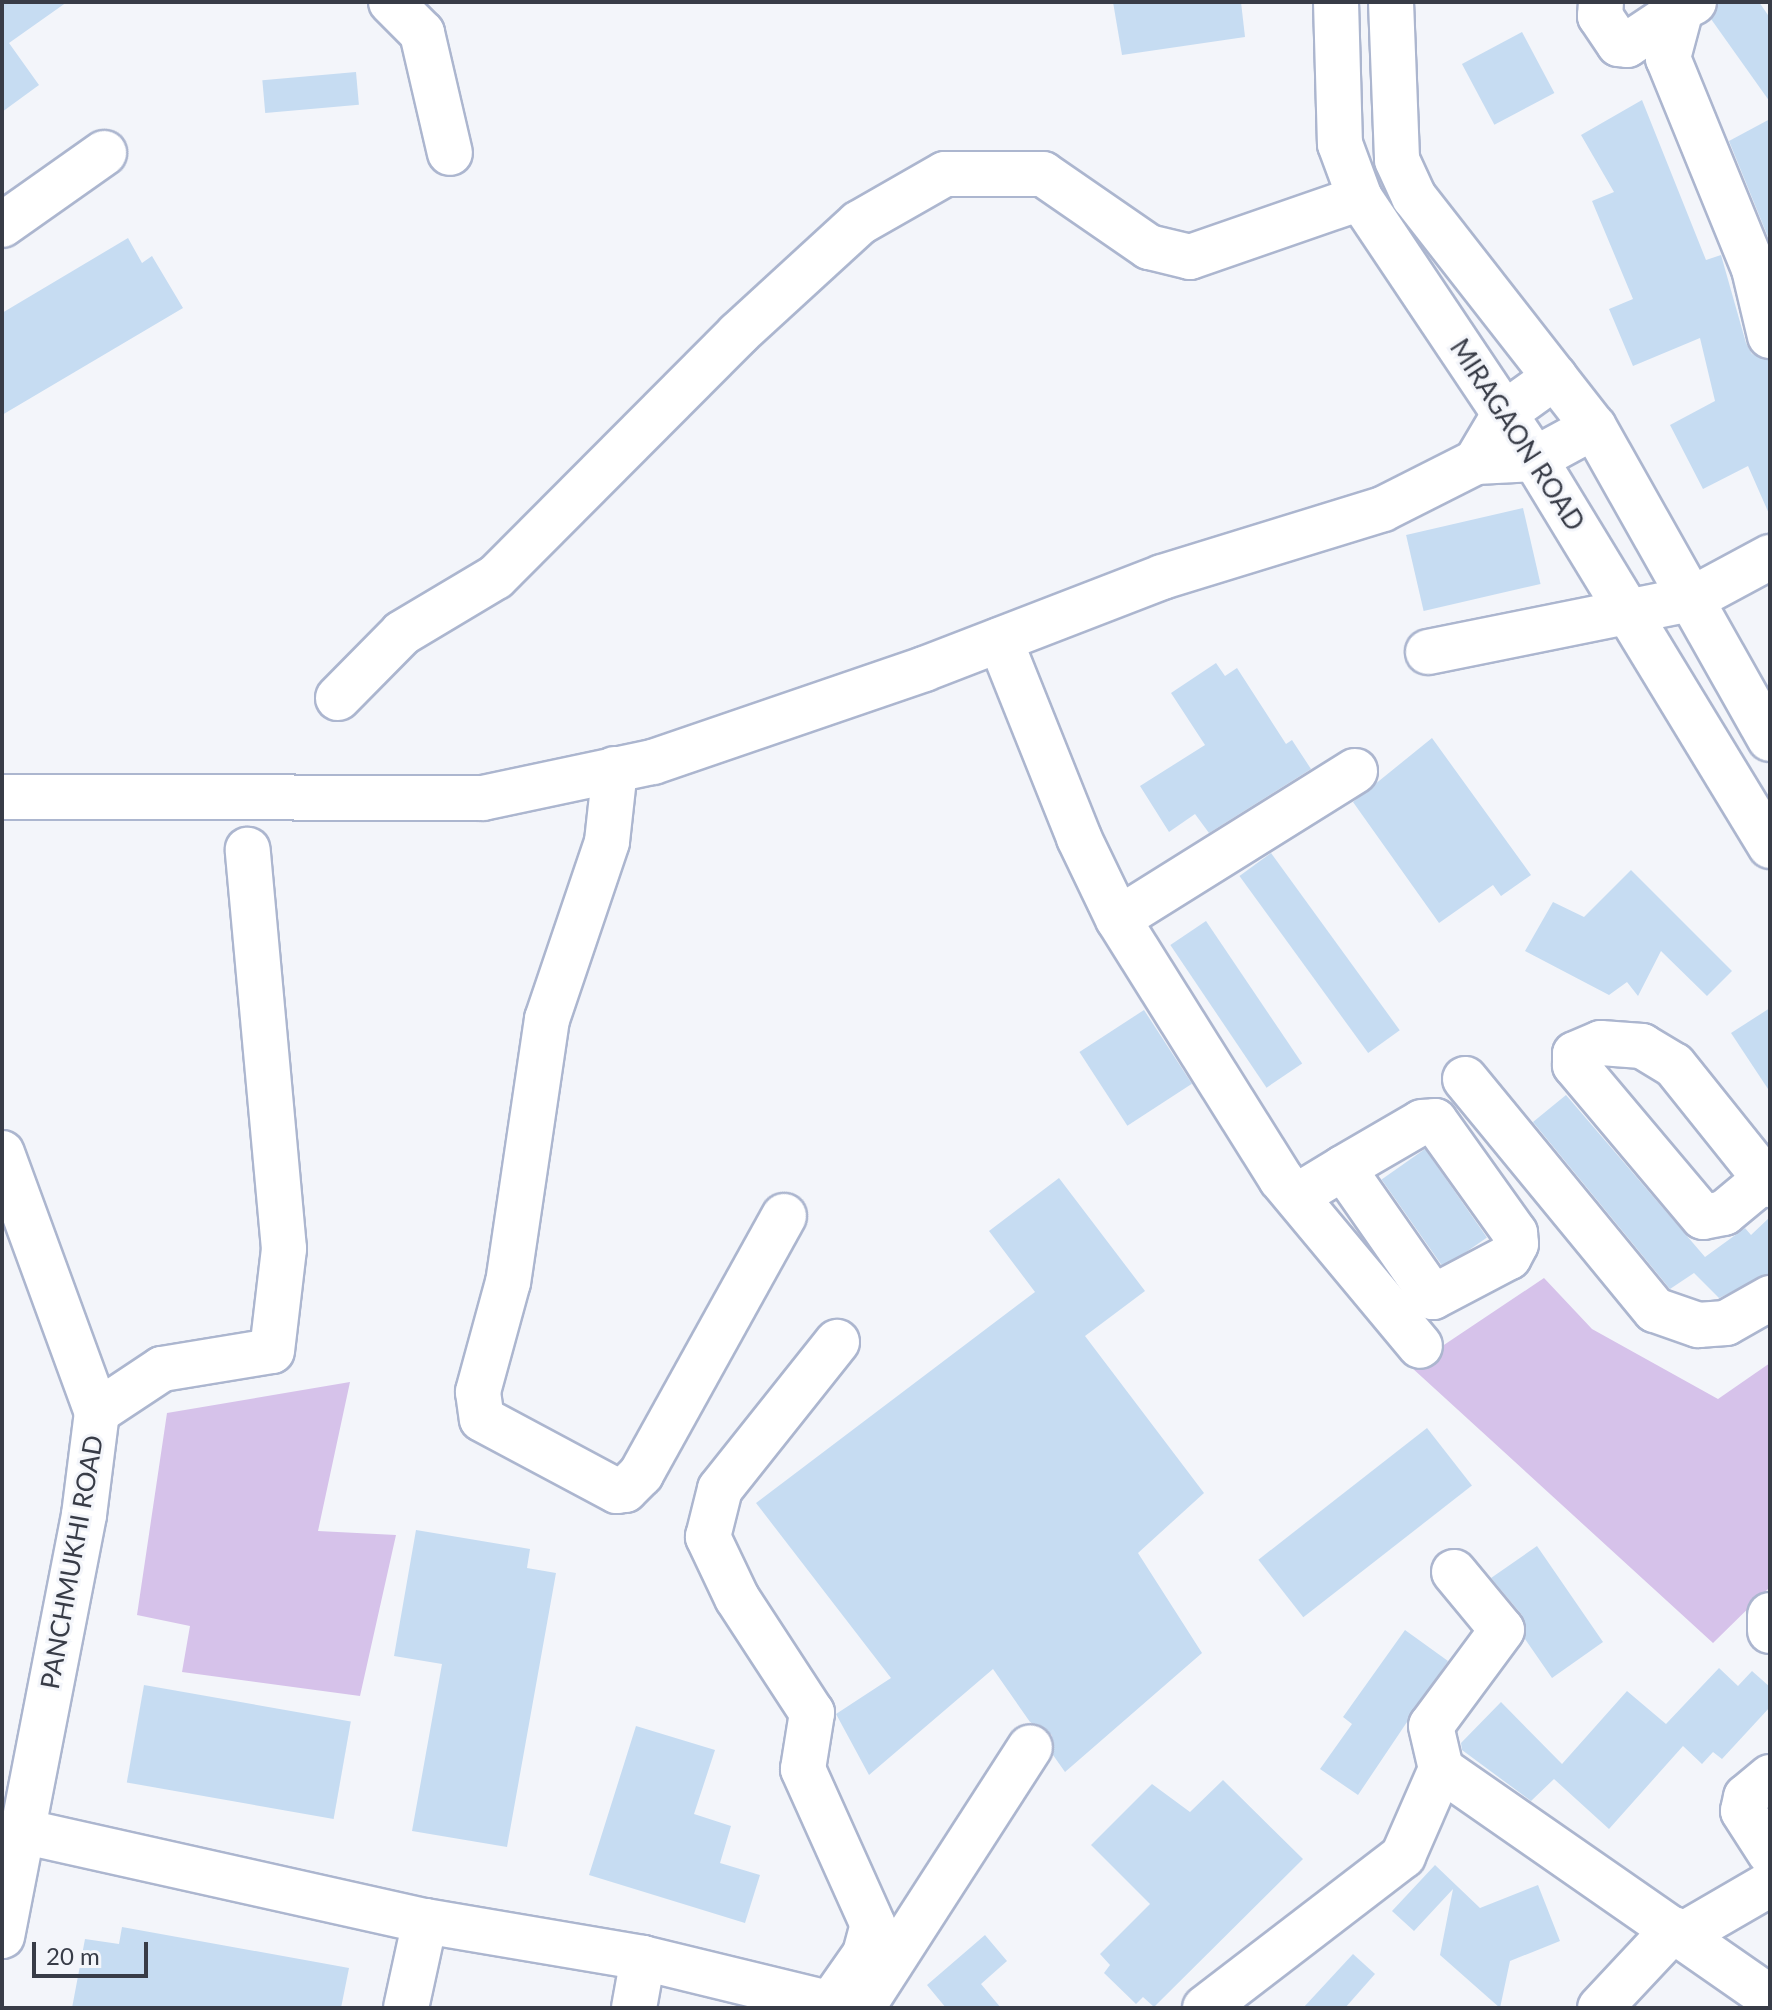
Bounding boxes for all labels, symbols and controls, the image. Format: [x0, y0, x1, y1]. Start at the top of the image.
street label: MIRAGAON ROAD [1443, 333, 1591, 537]
street label: PANCHMUKHI ROAD [34, 1433, 110, 1691]
scale bar [36, 1926, 152, 1976]
text: 20 m [46, 1941, 100, 1970]

